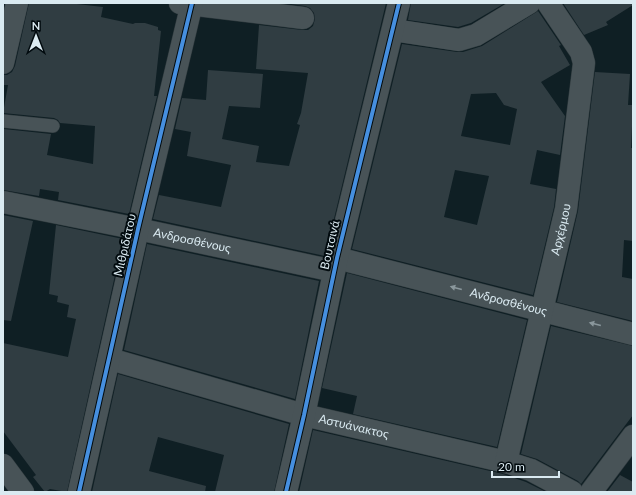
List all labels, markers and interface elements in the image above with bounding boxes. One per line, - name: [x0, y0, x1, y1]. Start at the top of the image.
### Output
- north arrow: [16, 16, 56, 56]
- text: N: [32, 19, 40, 32]
- street label: Αρχέρμου: [547, 203, 574, 257]
- street label: Μιθριδάτου: [110, 212, 139, 278]
- street label: Βουτσινά: [317, 218, 343, 271]
- street label: Ανδροσθένους: [152, 225, 233, 256]
- street label: Ανδροσθένους: [469, 284, 549, 319]
- one-way arrow: [449, 285, 462, 291]
- one-way arrow: [589, 321, 601, 327]
- street label: Αστυάνακτος: [317, 411, 391, 442]
- scale bar: [492, 453, 559, 479]
- text: 20 m: [498, 459, 525, 474]

